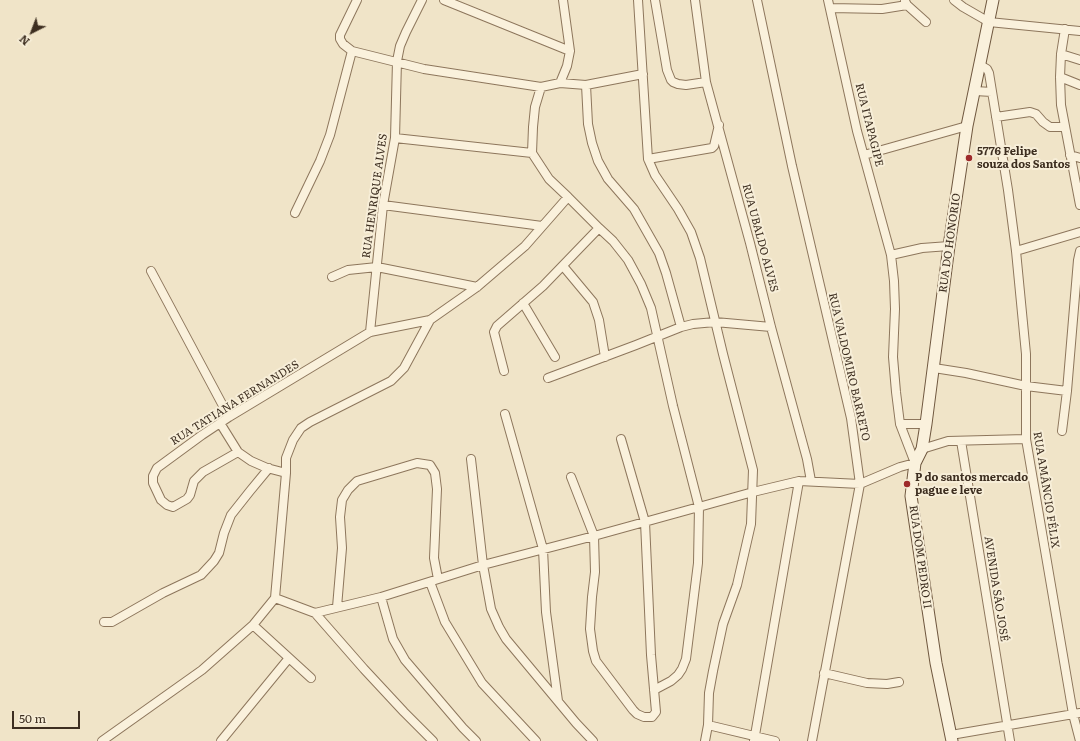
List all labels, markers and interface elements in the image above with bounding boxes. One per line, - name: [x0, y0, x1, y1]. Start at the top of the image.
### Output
- north arrow: [12, 12, 52, 52]
- text: N: [15, 32, 33, 50]
- street label: RUA ITAPAGIPE: [852, 82, 886, 168]
- street label: RUA HENRIQUE ALVES: [360, 133, 390, 259]
- place label: 5776 Felipe souza dos Santos: [977, 145, 1070, 171]
- marker: 5776 Felipe souza dos Santos: [964, 153, 974, 163]
- street label: RUA UBALDO ALVES: [739, 182, 781, 294]
- street label: RUA DO HONORIO: [936, 192, 964, 294]
- street label: RUA VALDOMIRO BARRETO: [825, 291, 873, 443]
- street label: RUA TATIANA FERNANDES: [168, 358, 302, 448]
- street label: RUA AMÂNCIO FÉLIX: [1030, 431, 1062, 549]
- place label: P do santos mercado pague e leve: [915, 471, 1028, 497]
- marker: P do santos mercado pague e leve: [902, 479, 912, 489]
- street label: RUA DOM PEDRO II: [906, 504, 934, 610]
- street label: AVENIDA SÃO JOSÉ: [981, 535, 1011, 643]
- scale bar: [14, 703, 82, 729]
- text: 50 m: [19, 709, 46, 727]

